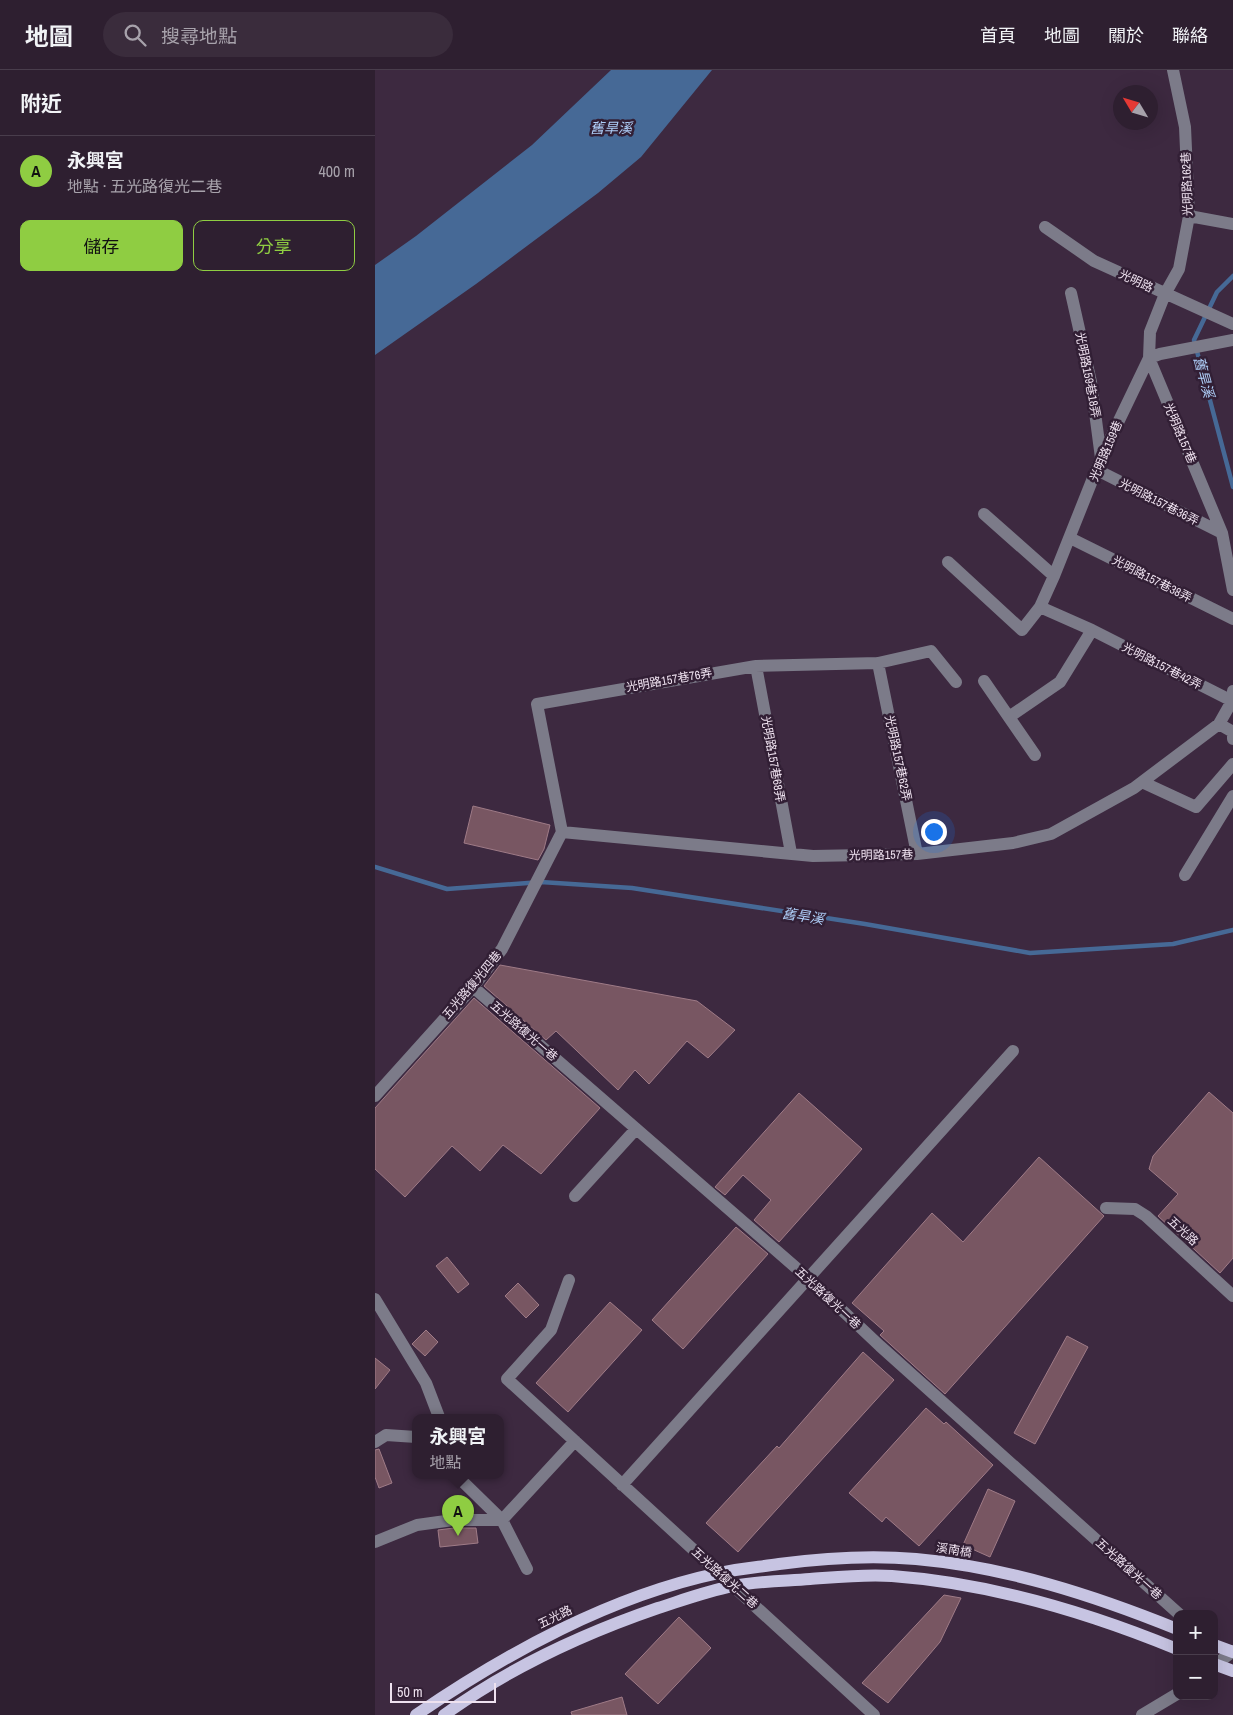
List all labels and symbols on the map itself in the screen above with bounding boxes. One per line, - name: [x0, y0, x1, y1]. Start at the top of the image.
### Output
- north arrow: [1113, 85, 1158, 130]
- water label: 舊旱溪: [590, 119, 634, 137]
- street label: 光明路162巷: [1178, 152, 1196, 216]
- street label: 光明路: [1116, 266, 1156, 296]
- street label: 光明路159巷18弄: [1072, 331, 1104, 419]
- water label: 舊旱溪: [1190, 354, 1219, 402]
- street label: 光明路157巷: [1160, 400, 1200, 466]
- street label: 光明路159巷: [1086, 418, 1126, 484]
- street label: 光明路157巷36弄: [1116, 475, 1202, 529]
- street label: 光明路157巷38弄: [1109, 552, 1195, 606]
- street label: 光明路157巷42弄: [1119, 639, 1205, 693]
- street label: 光明路157巷76弄: [625, 665, 713, 695]
- street label: 光明路157巷62弄: [881, 714, 915, 802]
- street label: 光明路157巷68弄: [758, 715, 788, 803]
- your location: [921, 819, 947, 845]
- street label: 光明路157巷: [849, 846, 913, 864]
- water label: 舊旱溪: [781, 904, 827, 928]
- street label: 五光路復光四巷: [439, 948, 505, 1022]
- street label: 五光路復光一巷: [487, 997, 561, 1065]
- street label: 五光路: [1164, 1213, 1202, 1249]
- street label: 五光路復光一巷: [792, 1263, 864, 1333]
- pin: A: [442, 1495, 474, 1536]
- street label: 五光路復光一巷: [1092, 1535, 1166, 1603]
- street label: 溪南橋: [935, 1539, 973, 1561]
- street label: 五光路復光二巷: [688, 1544, 762, 1612]
- street label: 五光路: [535, 1602, 575, 1632]
- scale bar: [390, 1680, 496, 1703]

